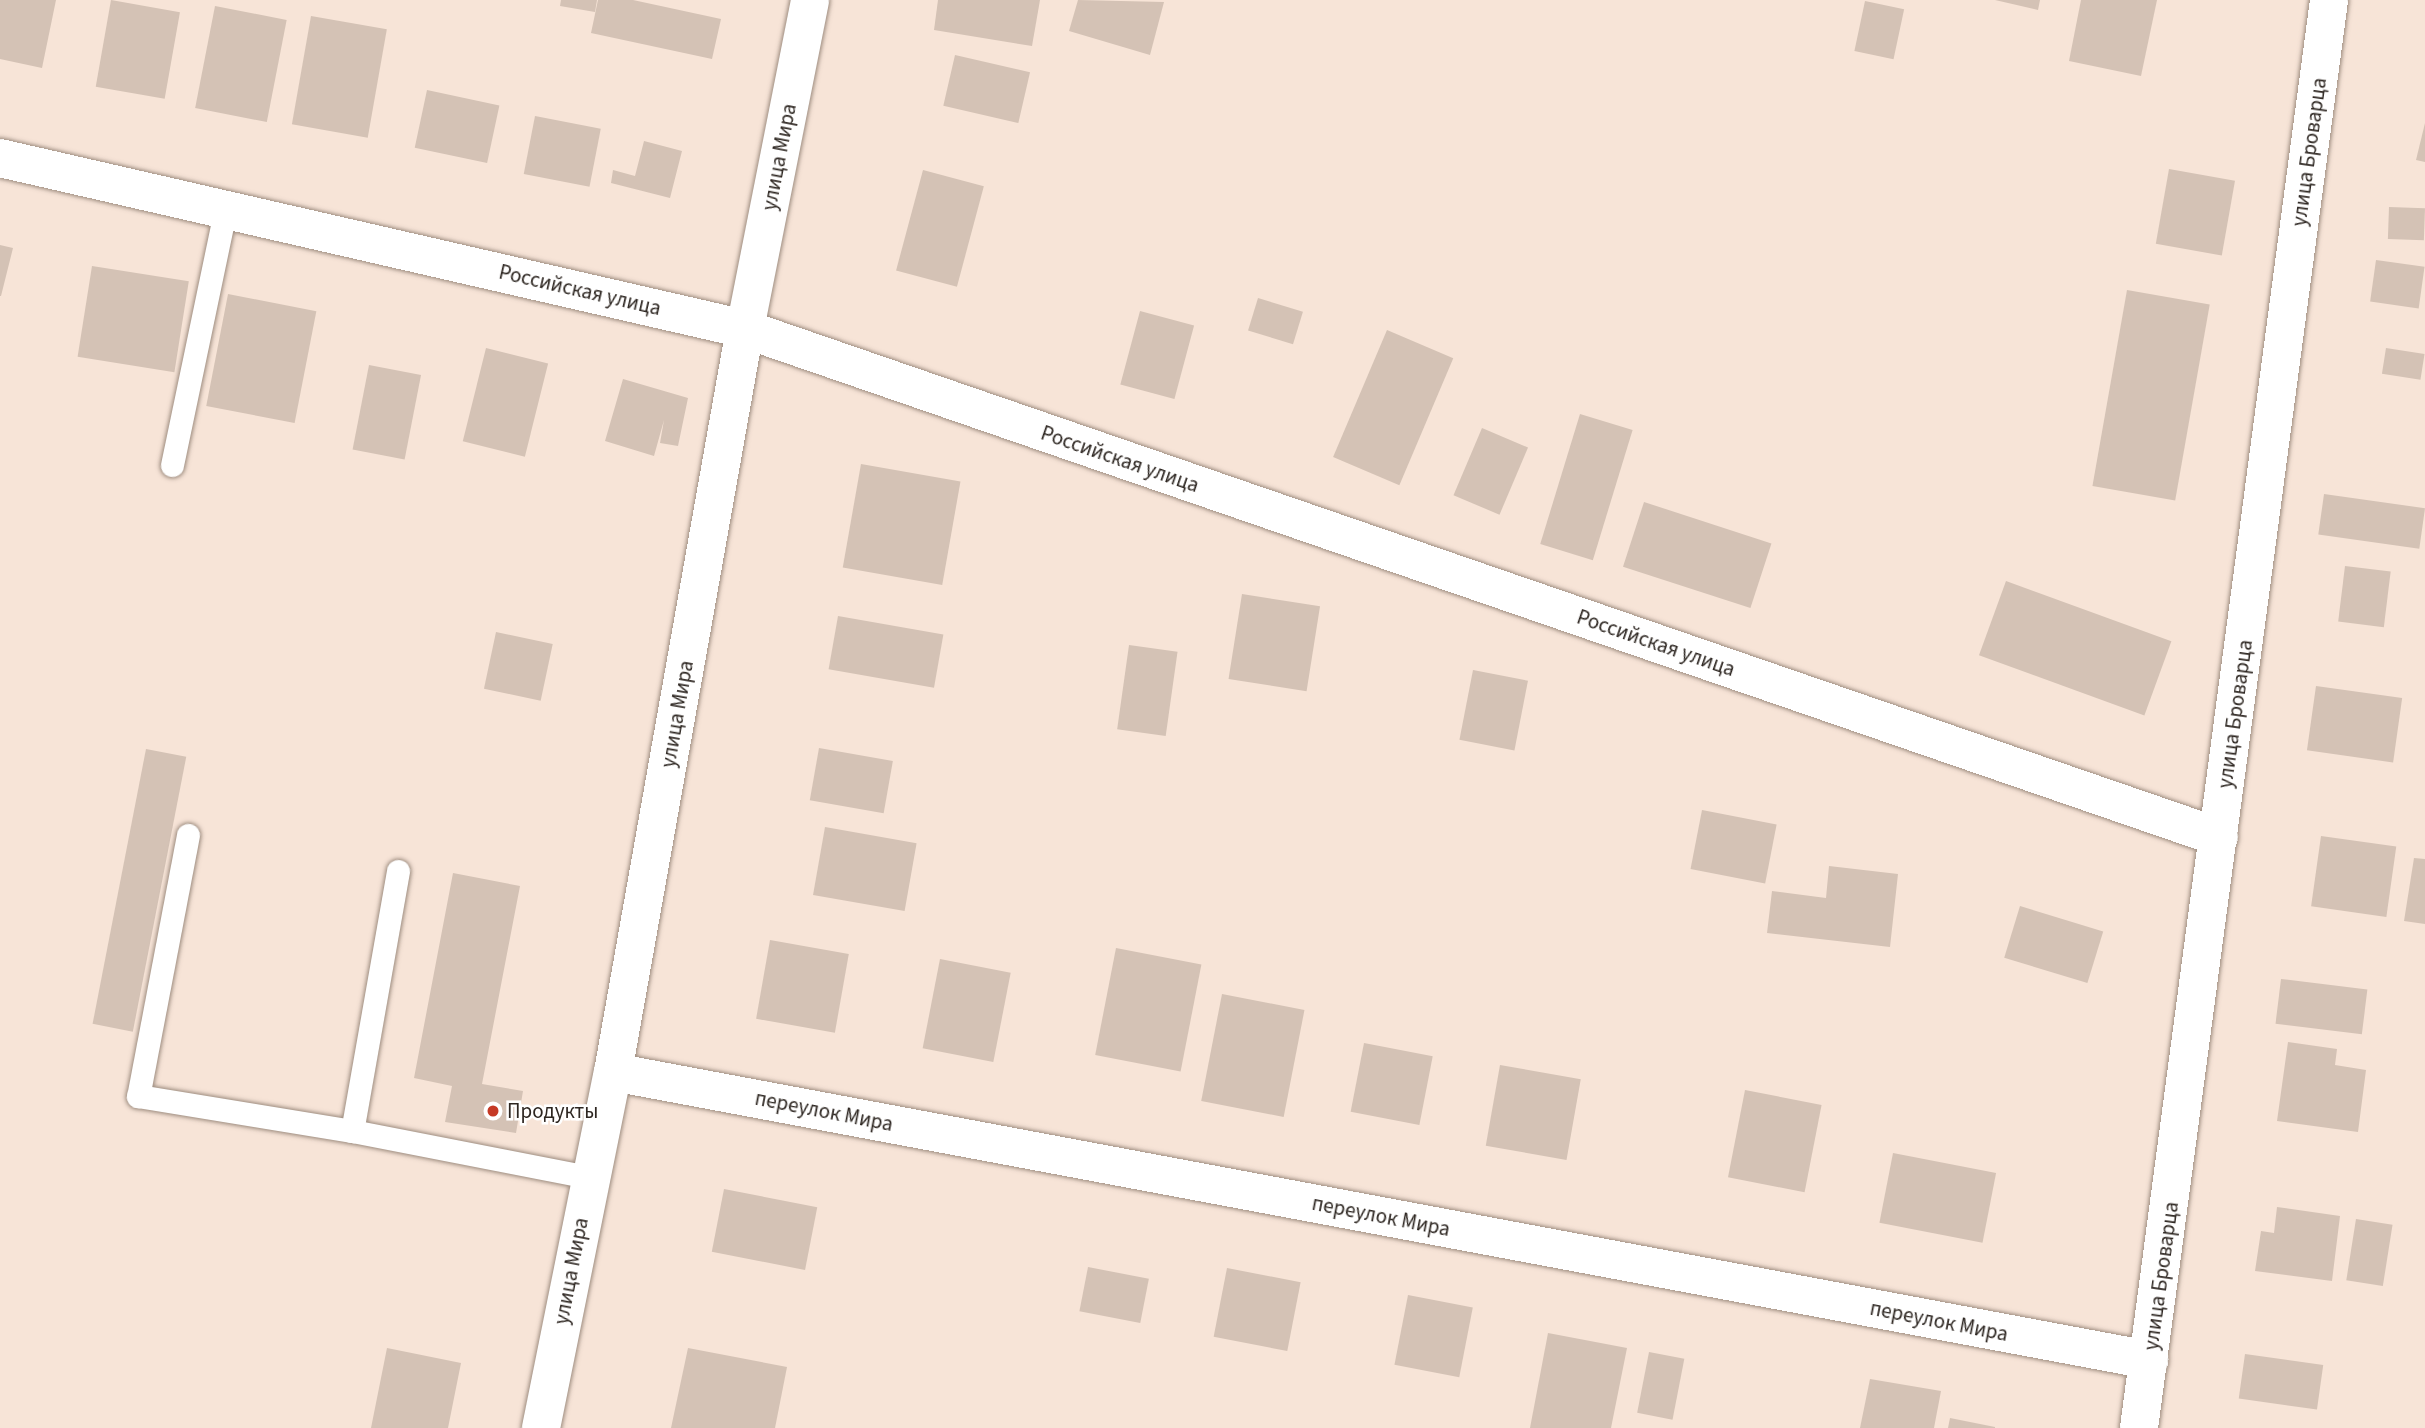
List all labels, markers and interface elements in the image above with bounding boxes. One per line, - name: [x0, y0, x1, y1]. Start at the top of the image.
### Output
- street label: улица Броварца: [2286, 76, 2332, 228]
- street label: улица Мира: [756, 101, 802, 213]
- street label: Российская улица: [496, 259, 664, 321]
- street label: Российская улица: [1038, 420, 1202, 498]
- street label: Российская улица: [1574, 604, 1738, 682]
- street label: улица Броварца: [2212, 638, 2258, 790]
- street label: улица Мира: [655, 658, 699, 770]
- street label: переулок Мира: [753, 1085, 895, 1137]
- place label: Продукты: [507, 1098, 598, 1124]
- marker: Продукты: [485, 1103, 501, 1119]
- street label: переулок Мира: [1310, 1190, 1452, 1242]
- street label: улица Броварца: [2138, 1200, 2184, 1352]
- street label: улица Мира: [548, 1215, 594, 1327]
- street label: переулок Мира: [1868, 1295, 2010, 1347]

